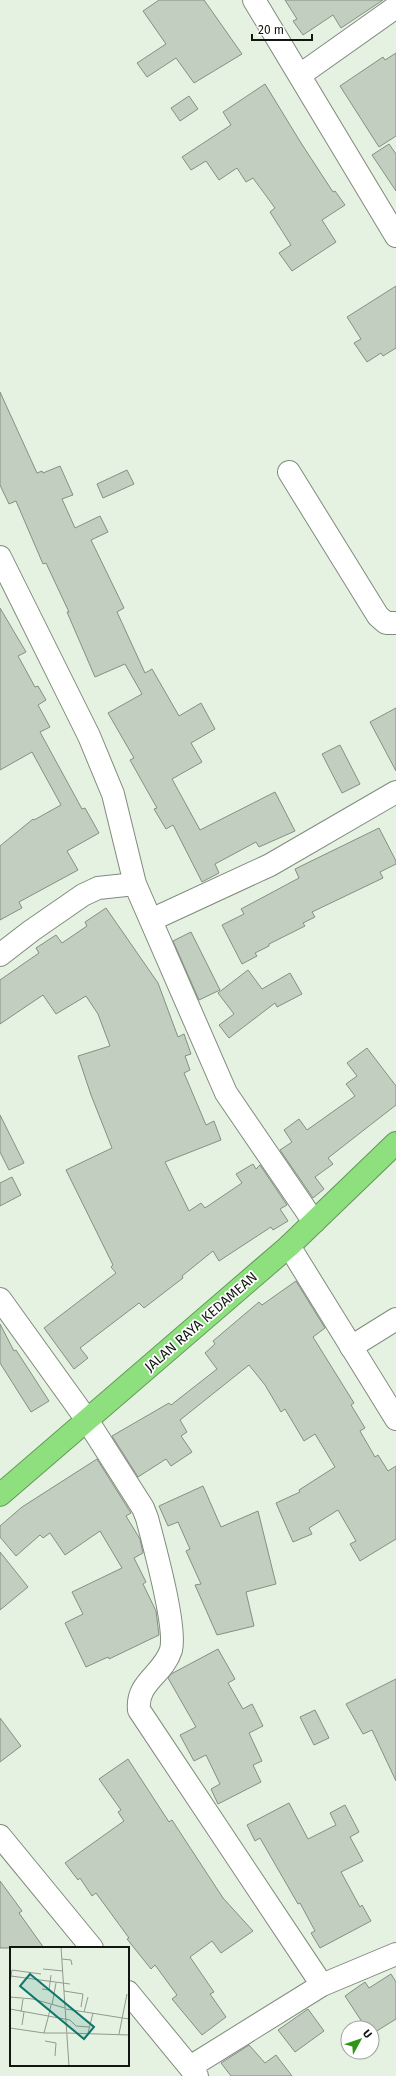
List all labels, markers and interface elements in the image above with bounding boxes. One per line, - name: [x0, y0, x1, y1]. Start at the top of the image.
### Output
- scale bar: [252, 16, 312, 42]
- text: 20 m: [258, 23, 284, 37]
- street label: JALAN RAYA KEDAMEAN: [141, 1268, 261, 1376]
- inset map: [10, 1947, 129, 2066]
- north arrow: [340, 2020, 380, 2060]
- text: U: [360, 2027, 375, 2041]

